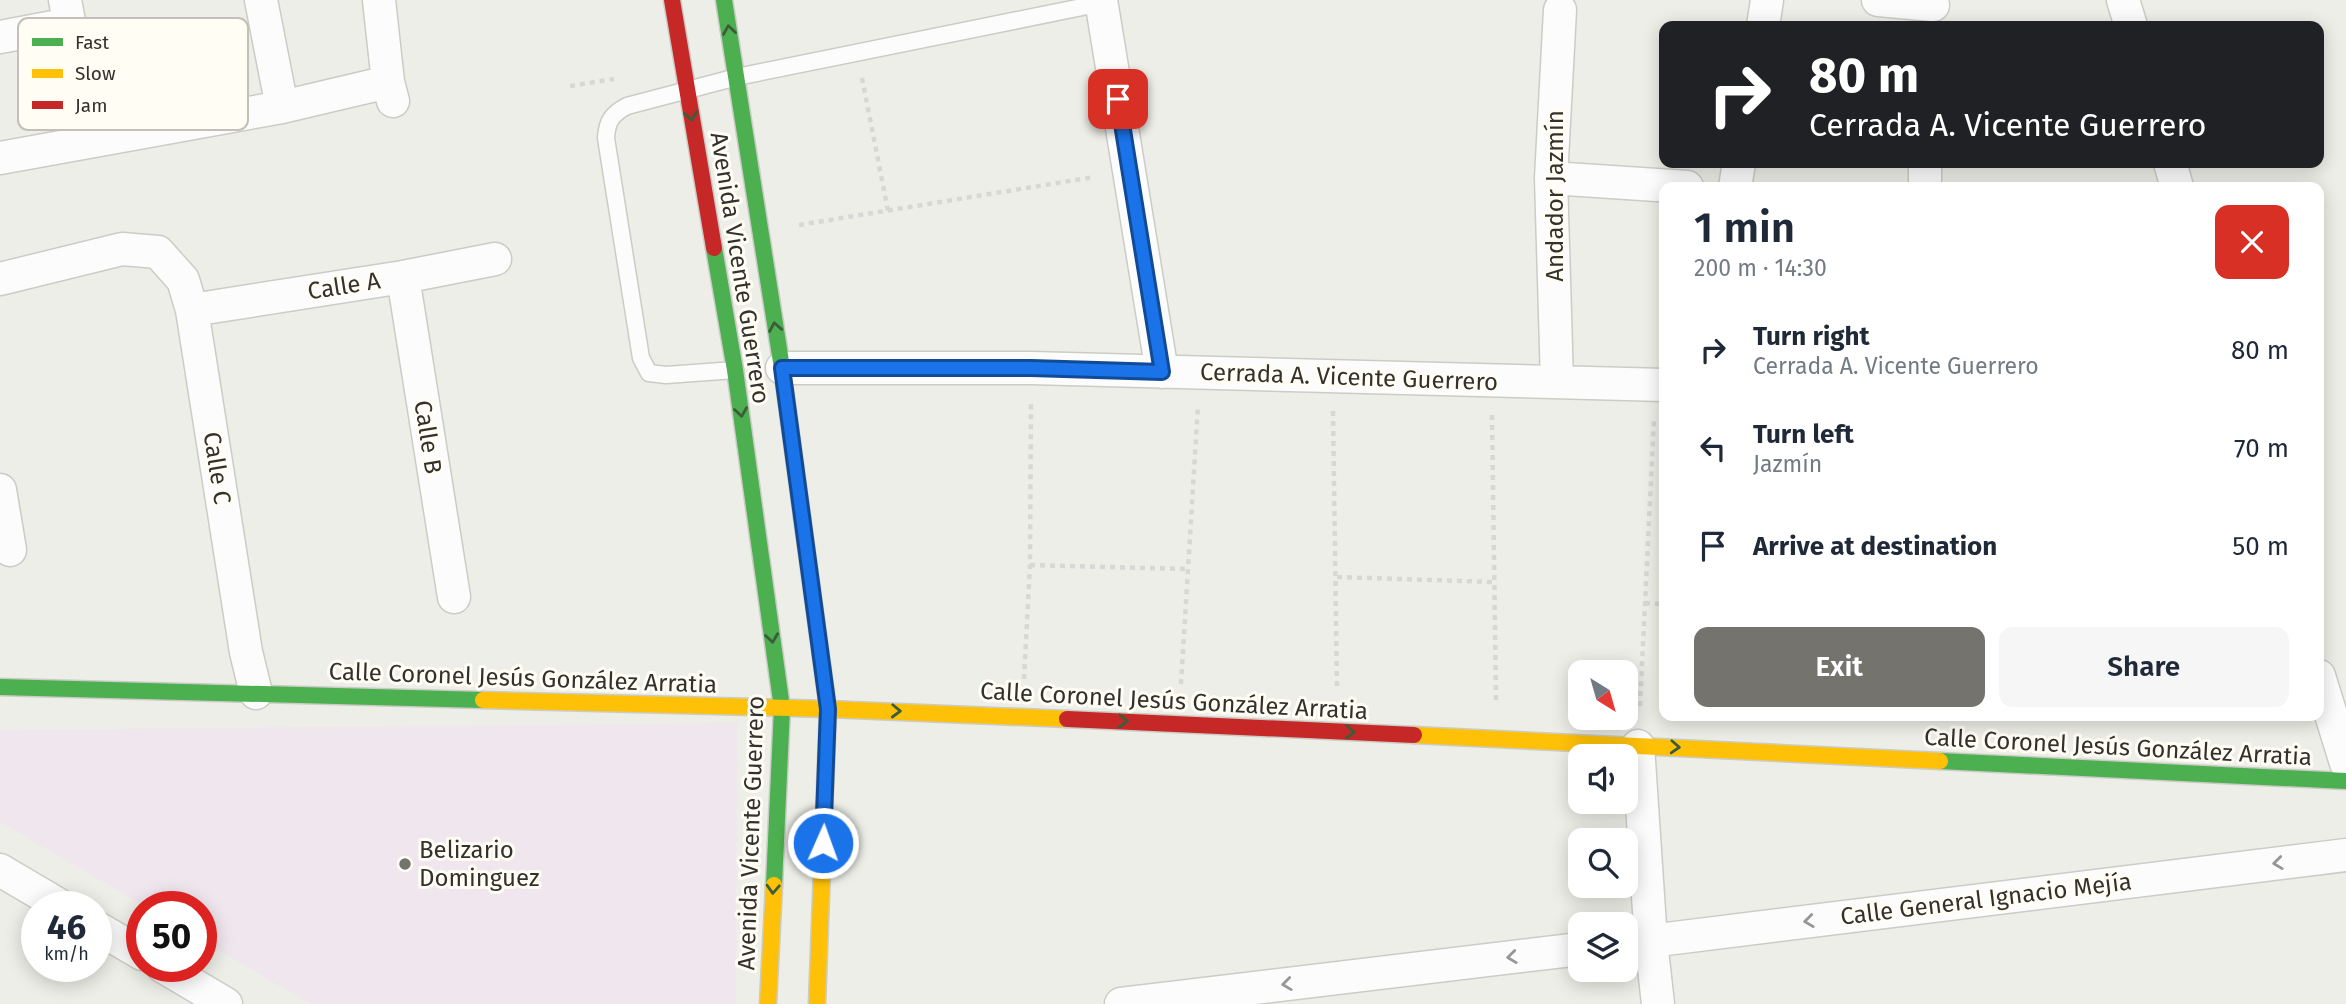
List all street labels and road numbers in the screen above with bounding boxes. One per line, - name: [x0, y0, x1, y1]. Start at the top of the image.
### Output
- street label: Andador Jazmín: [1541, 110, 1569, 282]
- street label: Avenida Vicente Guerrero: [705, 130, 775, 406]
- street label: Calle A: [306, 266, 383, 306]
- street label: Cerrada A. Vicente Guerrero: [1200, 358, 1498, 396]
- street label: Calle B: [408, 398, 448, 476]
- street label: Calle C: [197, 430, 237, 506]
- street label: Calle Coronel Jesús González Arratia: [328, 657, 718, 699]
- street label: Calle Coronel Jesús González Arratia: [979, 677, 1369, 725]
- street label: Avenida Vicente Guerrero: [732, 695, 770, 971]
- street label: Calle Coronel Jesús González Arratia: [1923, 723, 2313, 771]
- street label: Calle General Ignacio Mejía: [1839, 867, 2133, 931]

